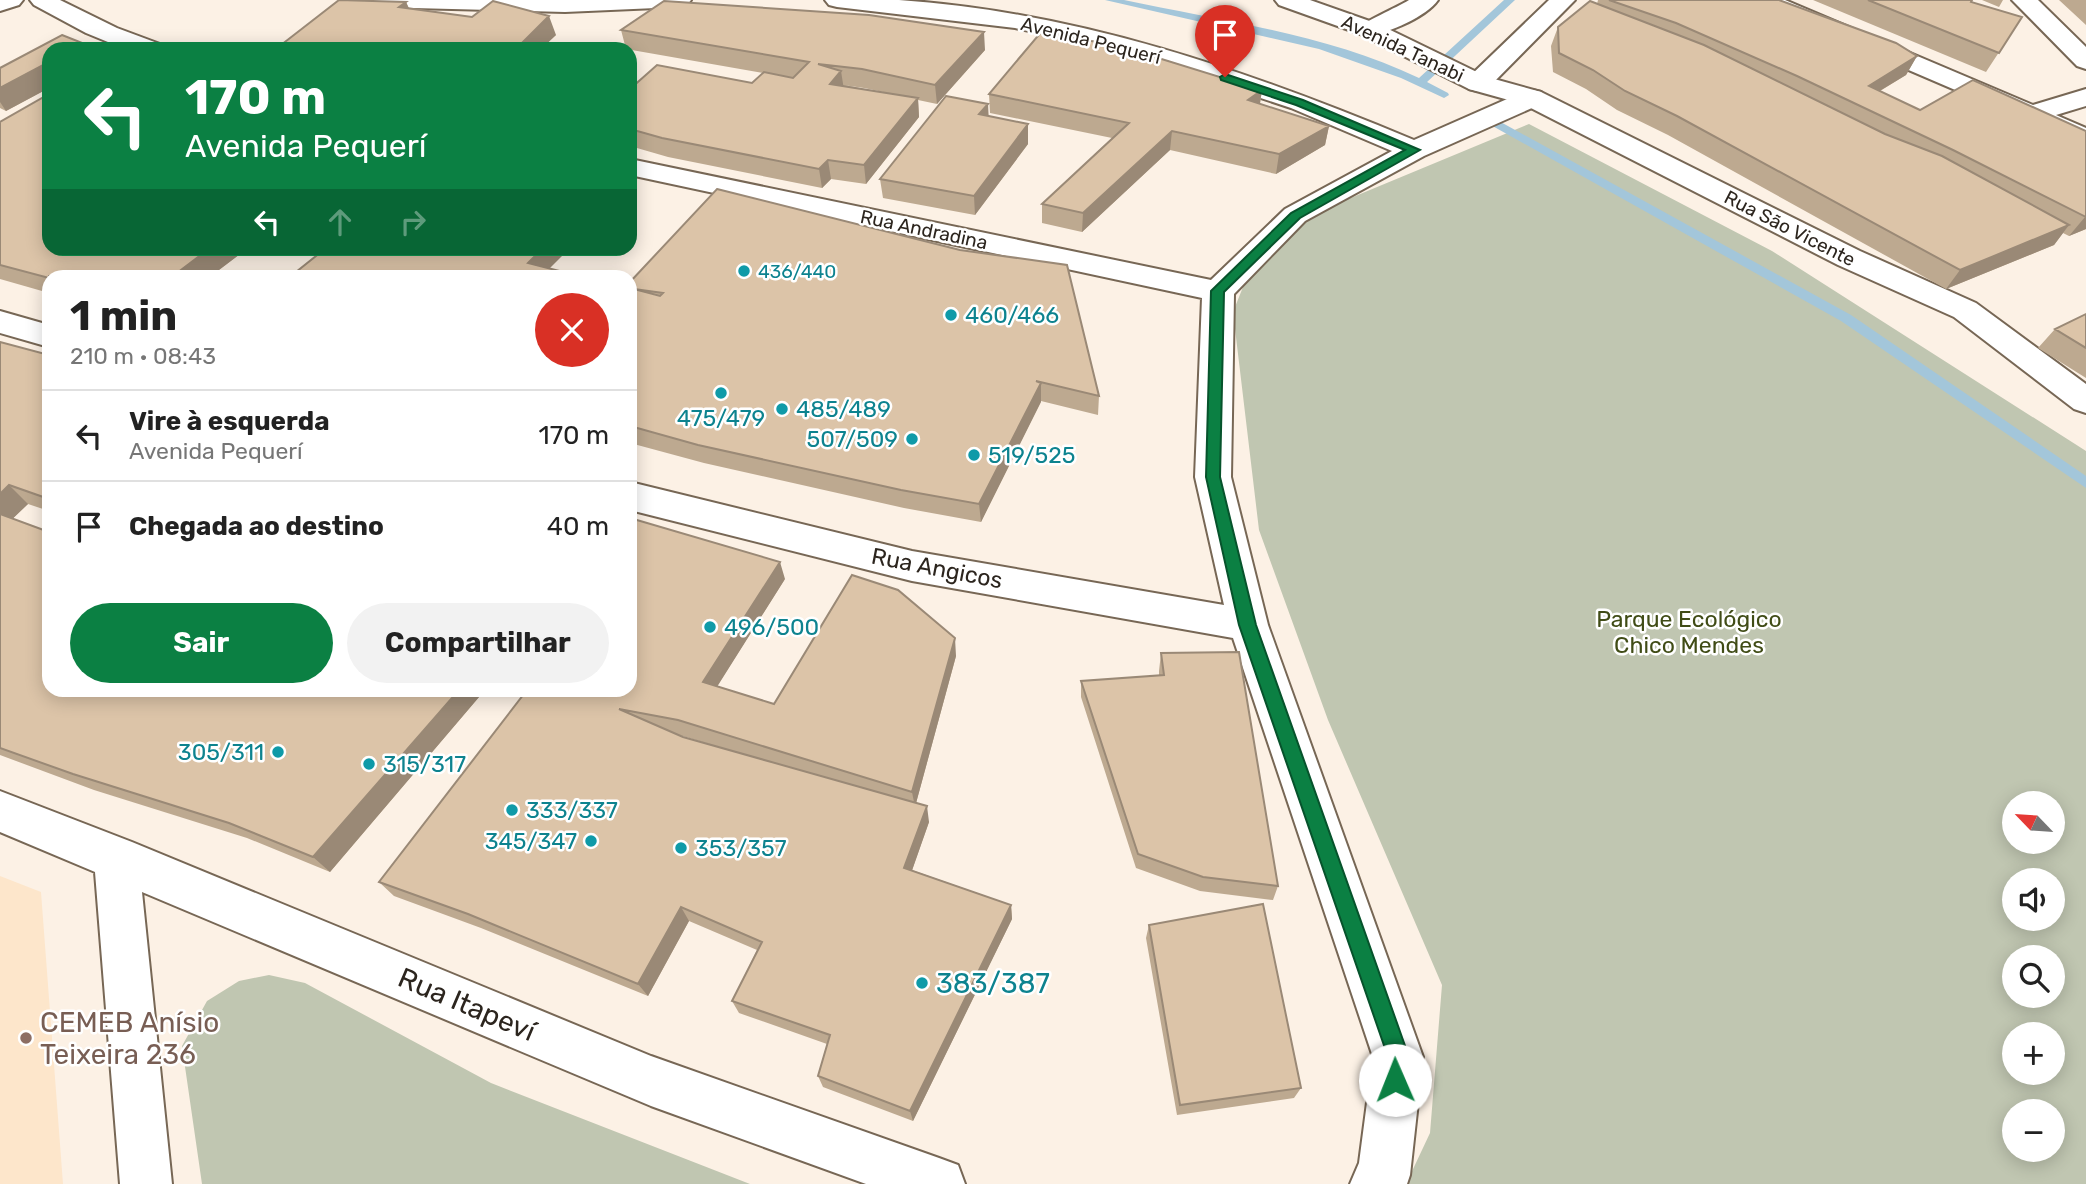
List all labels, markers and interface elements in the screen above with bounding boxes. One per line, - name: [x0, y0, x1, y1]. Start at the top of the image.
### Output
- pin: [1195, 5, 1255, 77]
- street label: Avenida Tanabi: [1338, 10, 1468, 87]
- street label: Avenida Pequerí: [1019, 12, 1165, 69]
- icon: arrive: [1206, 16, 1244, 54]
- text: 170 m: [185, 68, 326, 126]
- icon: left: [70, 70, 161, 161]
- text: Avenida Pequerí: [185, 127, 427, 165]
- street label: Rua São Vicente: [1720, 186, 1859, 271]
- icon: left: [248, 203, 286, 241]
- icon: ahead: [321, 203, 359, 241]
- icon: right: [394, 203, 432, 241]
- street label: Rua Andradina: [858, 205, 990, 254]
- place label: 436/440: [758, 260, 836, 283]
- marker: 436/440: [736, 263, 752, 279]
- text: 1 min: [70, 291, 177, 341]
- button: close: [535, 293, 609, 367]
- place label: 460/466: [965, 301, 1059, 329]
- marker: 460/466: [943, 307, 959, 323]
- text: 210 m · 08:43: [70, 342, 216, 370]
- marker: 475/479: [713, 385, 729, 401]
- place label: 485/489: [796, 395, 891, 423]
- marker: 485/489: [774, 401, 790, 417]
- place label: 475/479: [677, 404, 765, 432]
- text: Vire à esquerda: [129, 406, 330, 437]
- icon: left: [70, 417, 108, 455]
- text: 170 m: [539, 420, 609, 451]
- place label: 507/509: [807, 425, 898, 453]
- marker: 507/509: [904, 431, 920, 447]
- text: Avenida Pequerí: [129, 437, 303, 465]
- place label: 519/525: [988, 441, 1075, 469]
- marker: 519/525: [966, 447, 982, 463]
- icon: arrive: [70, 508, 108, 546]
- text: Chegada ao destino: [129, 511, 384, 542]
- text: 40 m: [547, 511, 609, 542]
- street label: Rua Angicos: [869, 542, 1005, 594]
- button: Sair: [70, 603, 333, 683]
- button: Compartilhar: [347, 603, 609, 683]
- park label: Parque Ecológico Chico Mendes: [1596, 605, 1782, 659]
- place label: 496/500: [724, 613, 819, 641]
- marker: 496/500: [702, 619, 718, 635]
- place label: 305/311: [178, 738, 264, 766]
- marker: 305/311: [270, 744, 286, 760]
- place label: 315/317: [383, 750, 466, 778]
- marker: 315/317: [361, 756, 377, 772]
- north arrow: [2002, 791, 2065, 854]
- map controls: [2002, 791, 2065, 1162]
- place label: 333/337: [526, 796, 618, 824]
- marker: 333/337: [504, 802, 520, 818]
- place label: 345/347: [485, 827, 577, 855]
- marker: 345/347: [583, 833, 599, 849]
- place label: 353/357: [695, 834, 787, 862]
- marker: 353/357: [673, 840, 689, 856]
- button: sound: [2002, 868, 2065, 931]
- button: search: [2002, 945, 2065, 1008]
- street label: Rua Itapeví: [393, 961, 541, 1049]
- place label: 383/387: [936, 967, 1050, 1000]
- marker: 383/387: [914, 975, 930, 991]
- place label: CEMEB Anísio Teixeira 236: [40, 1006, 219, 1071]
- button: +: [2002, 1022, 2065, 1085]
- marker: CEMEB Anísio Teixeira 236: [18, 1030, 34, 1046]
- position arrow: [1358, 1043, 1432, 1117]
- button: −: [2002, 1099, 2065, 1162]

